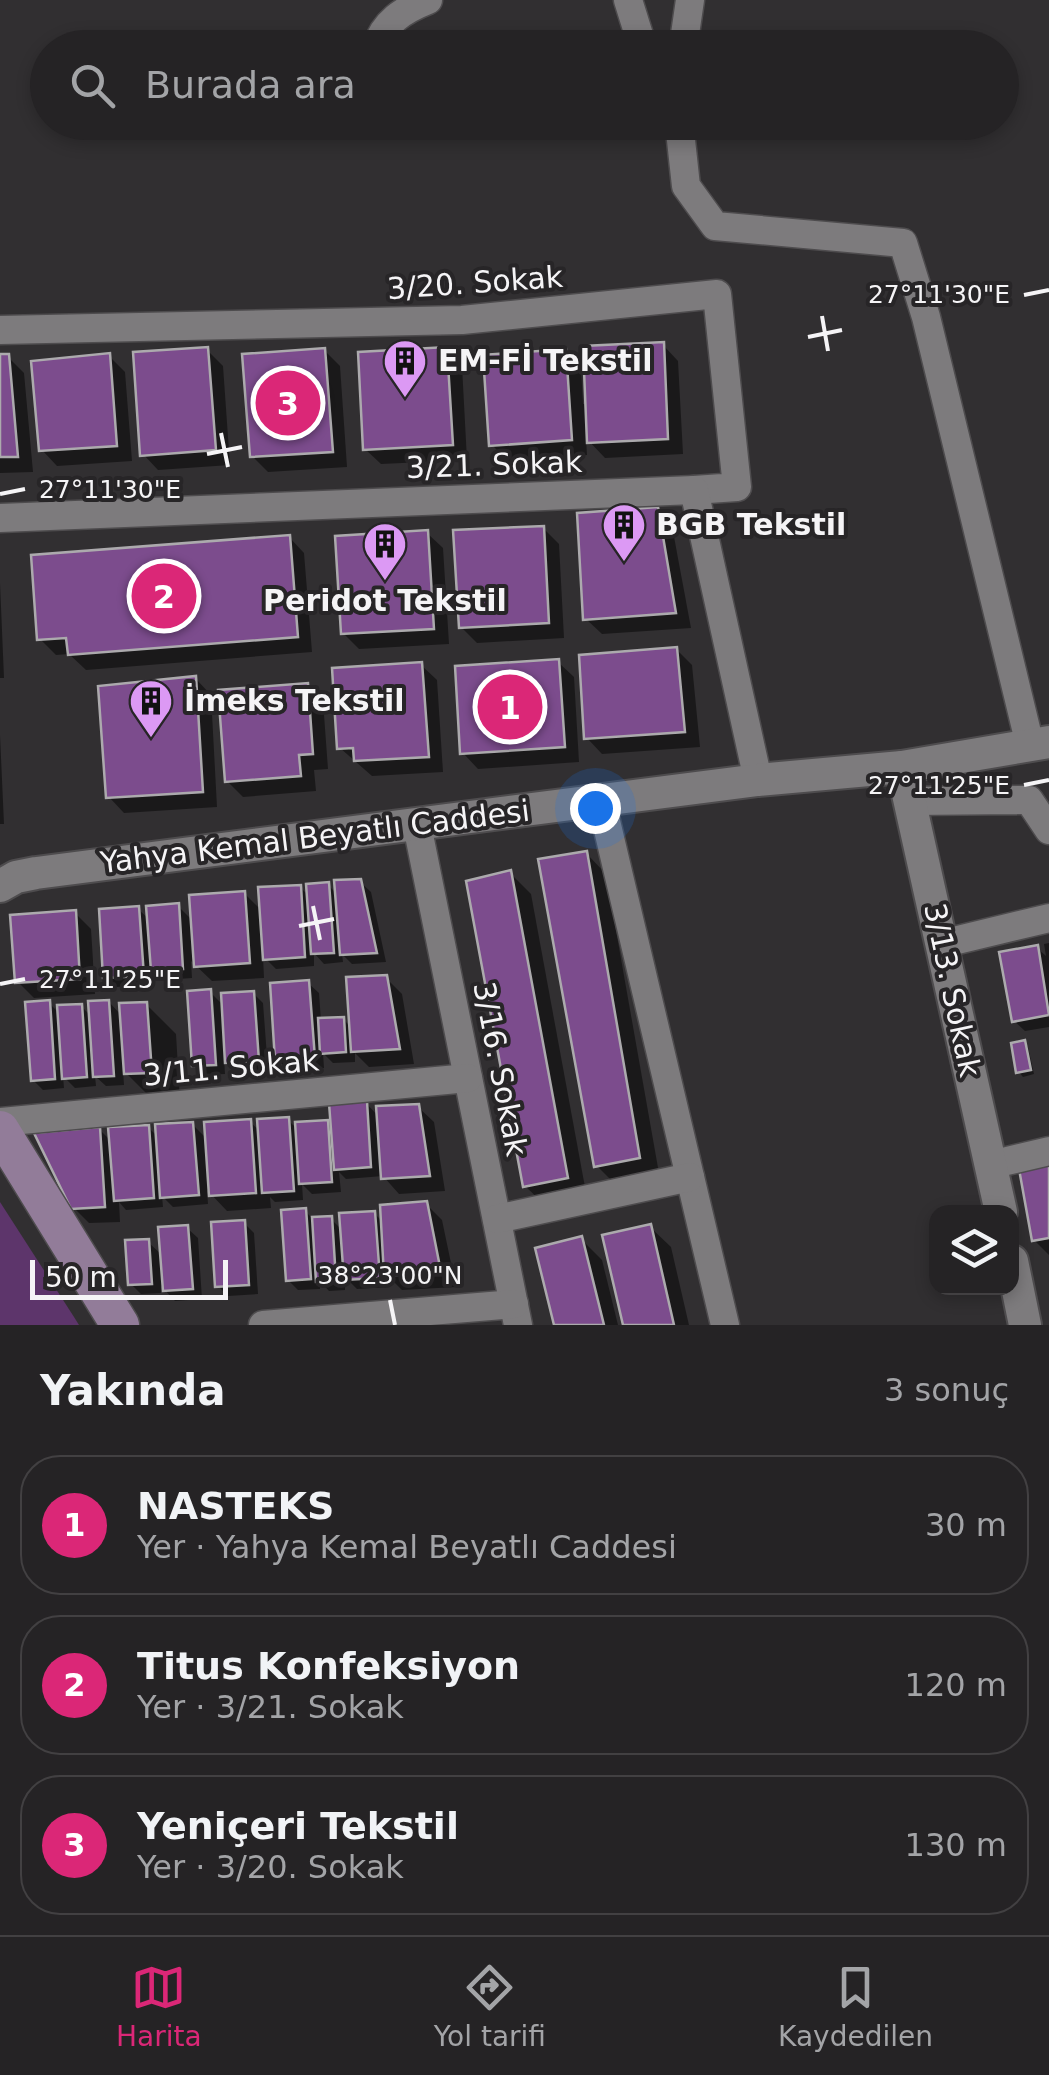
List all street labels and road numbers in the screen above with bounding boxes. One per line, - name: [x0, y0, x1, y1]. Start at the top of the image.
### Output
- street label: 3/20. Sokak: [386, 259, 565, 306]
- street label: 3/21. Sokak: [405, 444, 583, 485]
- street label: Yahya Kemal Beyatlı Caddesi: [97, 793, 532, 880]
- street label: 3/13. Sokak: [917, 900, 988, 1080]
- street label: 3/16. Sokak: [466, 979, 535, 1159]
- street label: 3/11. Sokak: [142, 1042, 321, 1093]

